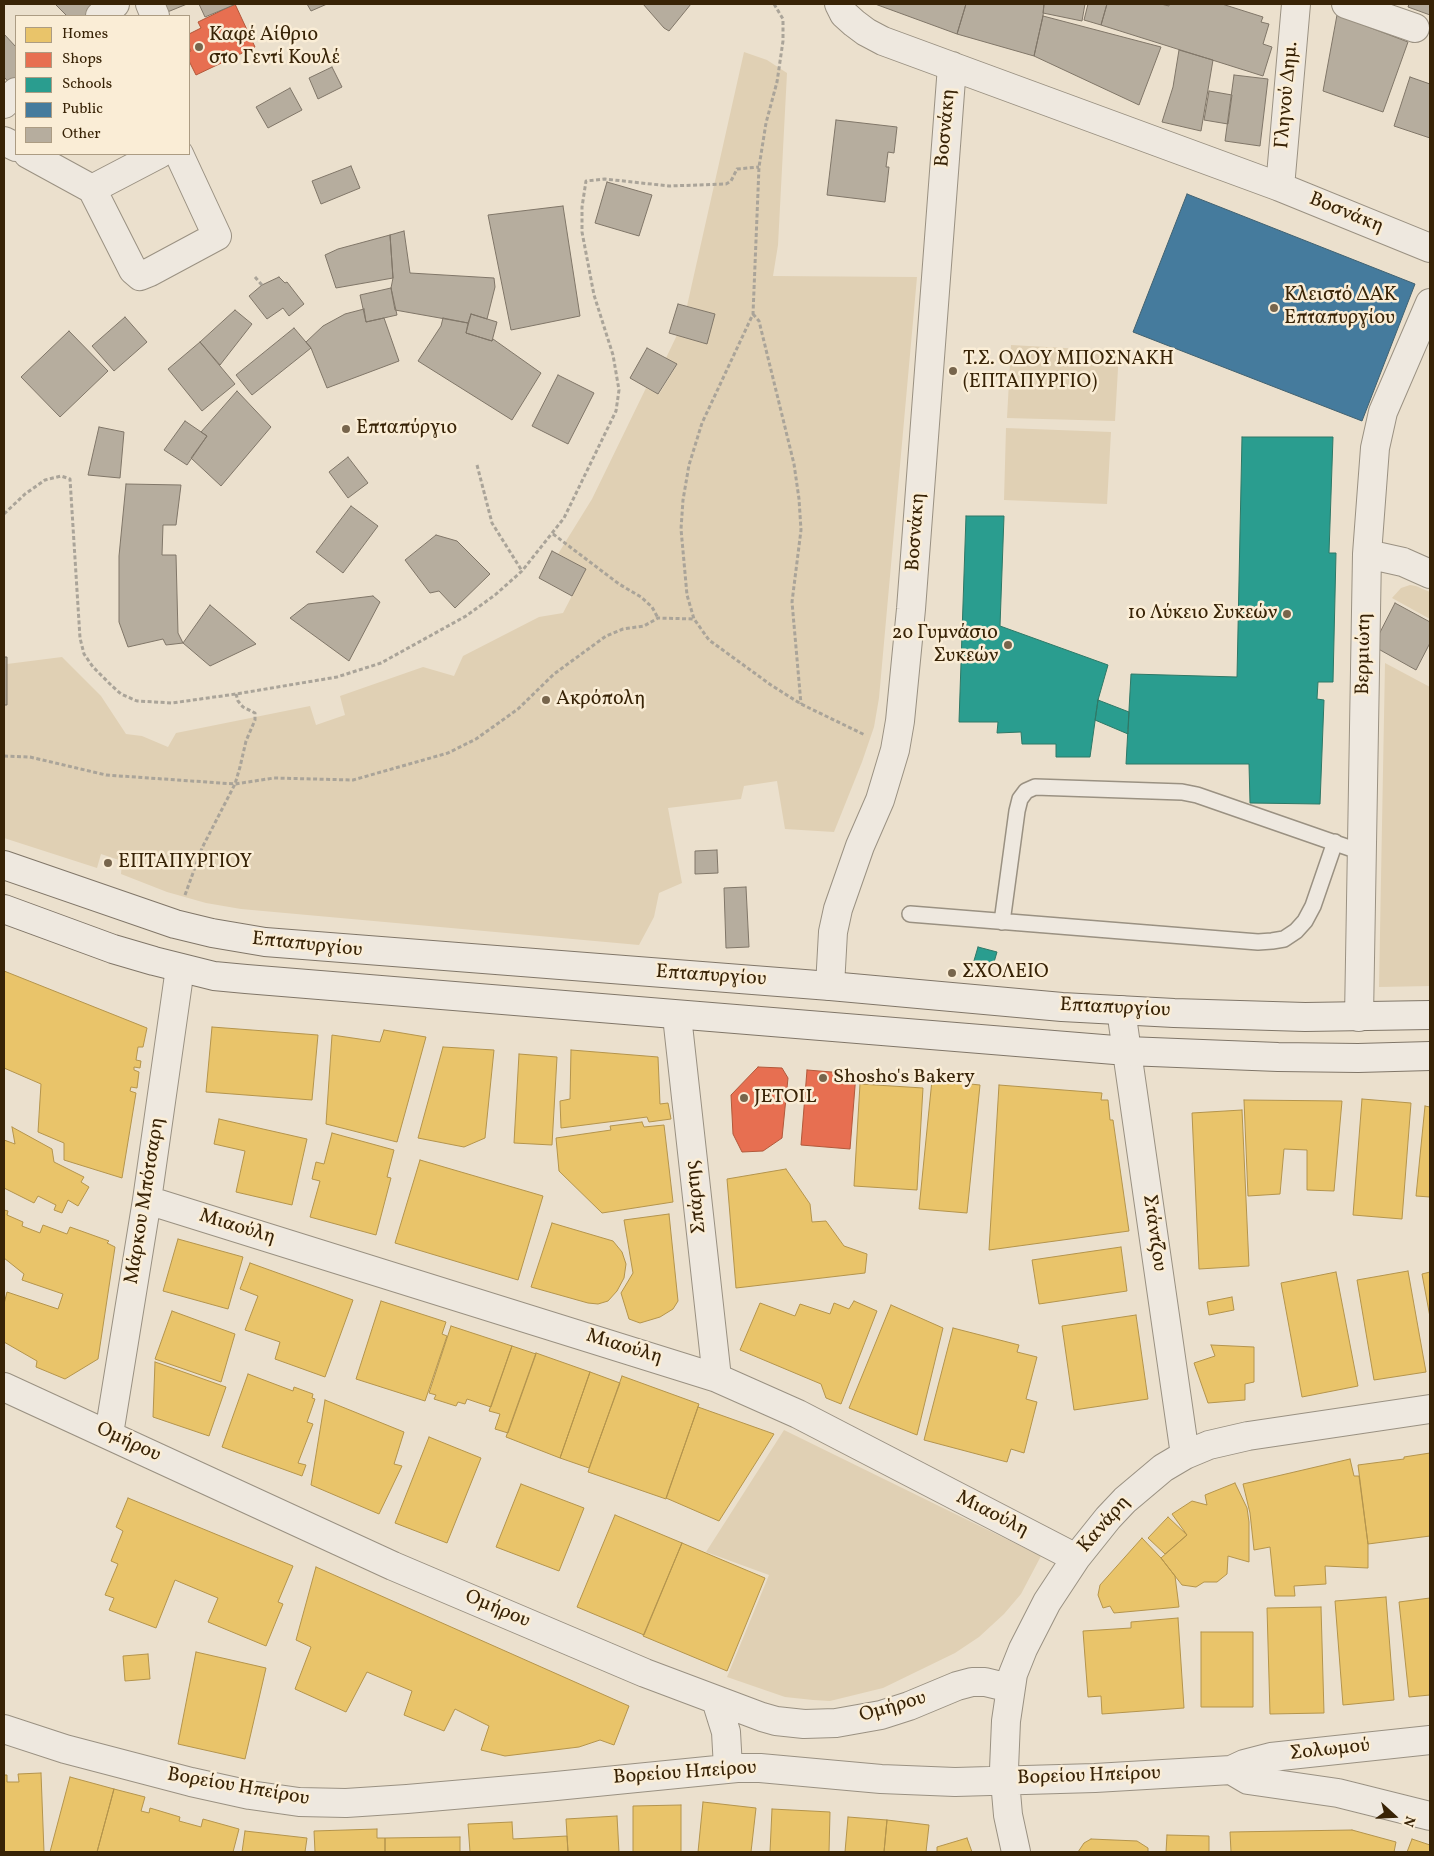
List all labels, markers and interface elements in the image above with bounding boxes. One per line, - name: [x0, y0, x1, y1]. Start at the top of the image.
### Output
- legend: [15, 15, 190, 155]
- text: Homes: [62, 24, 108, 45]
- place label: Καφέ Αίθριο στο Γεντί Κουλέ: [209, 24, 340, 71]
- street label: Γληνού Δημ.: [1271, 40, 1305, 150]
- marker: Καφέ Αίθριο στο Γεντί Κουλέ: [193, 41, 205, 53]
- text: Shops: [62, 49, 102, 70]
- text: Schools: [62, 74, 112, 95]
- street label: Βοσνάκη: [932, 88, 962, 168]
- text: Public: [62, 99, 103, 120]
- text: Other: [62, 124, 101, 145]
- street label: Βοσνάκη: [1305, 188, 1387, 240]
- place label: Κλειστό ΔΑΚ Επταπυργίου: [1284, 284, 1397, 331]
- marker: Κλειστό ΔΑΚ Επταπυργίου: [1268, 302, 1280, 314]
- place label: Τ.Σ. ΟΔΟΥ ΜΠΟΣΝΑΚΗ (ΕΠΤΑΠΥΡΓΙΟ): [963, 348, 1174, 395]
- marker: Τ.Σ. ΟΔΟΥ ΜΠΟΣΝΑΚΗ (ΕΠΤΑΠΥΡΓΙΟ): [947, 365, 959, 377]
- place label: Επταπύργιο: [356, 417, 457, 441]
- marker: Επταπύργιο: [340, 423, 352, 435]
- street label: Βοσνάκη: [902, 492, 932, 572]
- place label: 1ο Λύκειο Συκεών: [1127, 602, 1277, 626]
- marker: 1ο Λύκειο Συκεών: [1281, 608, 1293, 620]
- street label: Βερμιώτη: [1352, 613, 1378, 695]
- place label: 2ο Γυμνάσιο Συκεών: [892, 622, 998, 669]
- marker: 2ο Γυμνάσιο Συκεών: [1002, 639, 1014, 651]
- place label: Ακρόπολη: [556, 688, 646, 712]
- marker: Ακρόπολη: [540, 694, 552, 706]
- place label: ΕΠΤΑΠΥΡΓΙΟΥ: [118, 851, 252, 875]
- marker: ΕΠΤΑΠΥΡΓΙΟΥ: [102, 857, 114, 869]
- street label: Επταπυργίου: [251, 928, 363, 964]
- street label: Επταπυργίου: [655, 961, 767, 993]
- place label: ΣΧΟΛΕΙΟ: [962, 961, 1049, 985]
- marker: ΣΧΟΛΕΙΟ: [946, 967, 958, 979]
- street label: Επταπυργίου: [1059, 994, 1171, 1024]
- place label: Shosho's Bakery: [833, 1066, 975, 1090]
- marker: Shosho's Bakery: [817, 1072, 829, 1084]
- place label: JETOIL: [754, 1086, 817, 1110]
- marker: JETOIL: [738, 1092, 750, 1104]
- street label: Μάρκου Μπότσαρη: [121, 1116, 171, 1286]
- street label: Σπάρτης: [681, 1159, 713, 1235]
- street label: Στάντζου: [1136, 1193, 1170, 1273]
- street label: Μιαούλη: [196, 1205, 278, 1251]
- street label: Μιαούλη: [583, 1325, 665, 1371]
- street label: Ομήρου: [92, 1418, 164, 1468]
- street label: Μιαούλη: [952, 1486, 1032, 1544]
- street label: Κανάρη: [1074, 1491, 1136, 1559]
- street label: Ομήρου: [461, 1586, 533, 1634]
- street label: Ομήρου: [857, 1687, 929, 1729]
- street label: Σολωμού: [1289, 1735, 1371, 1767]
- street label: Βορείου Ηπείρου: [612, 1757, 758, 1791]
- street label: Βορείου Ηπείρου: [1017, 1762, 1161, 1792]
- street label: Βορείου Ηπείρου: [165, 1764, 311, 1812]
- north arrow: [1369, 1791, 1419, 1841]
- text: N: [1398, 1813, 1419, 1829]

